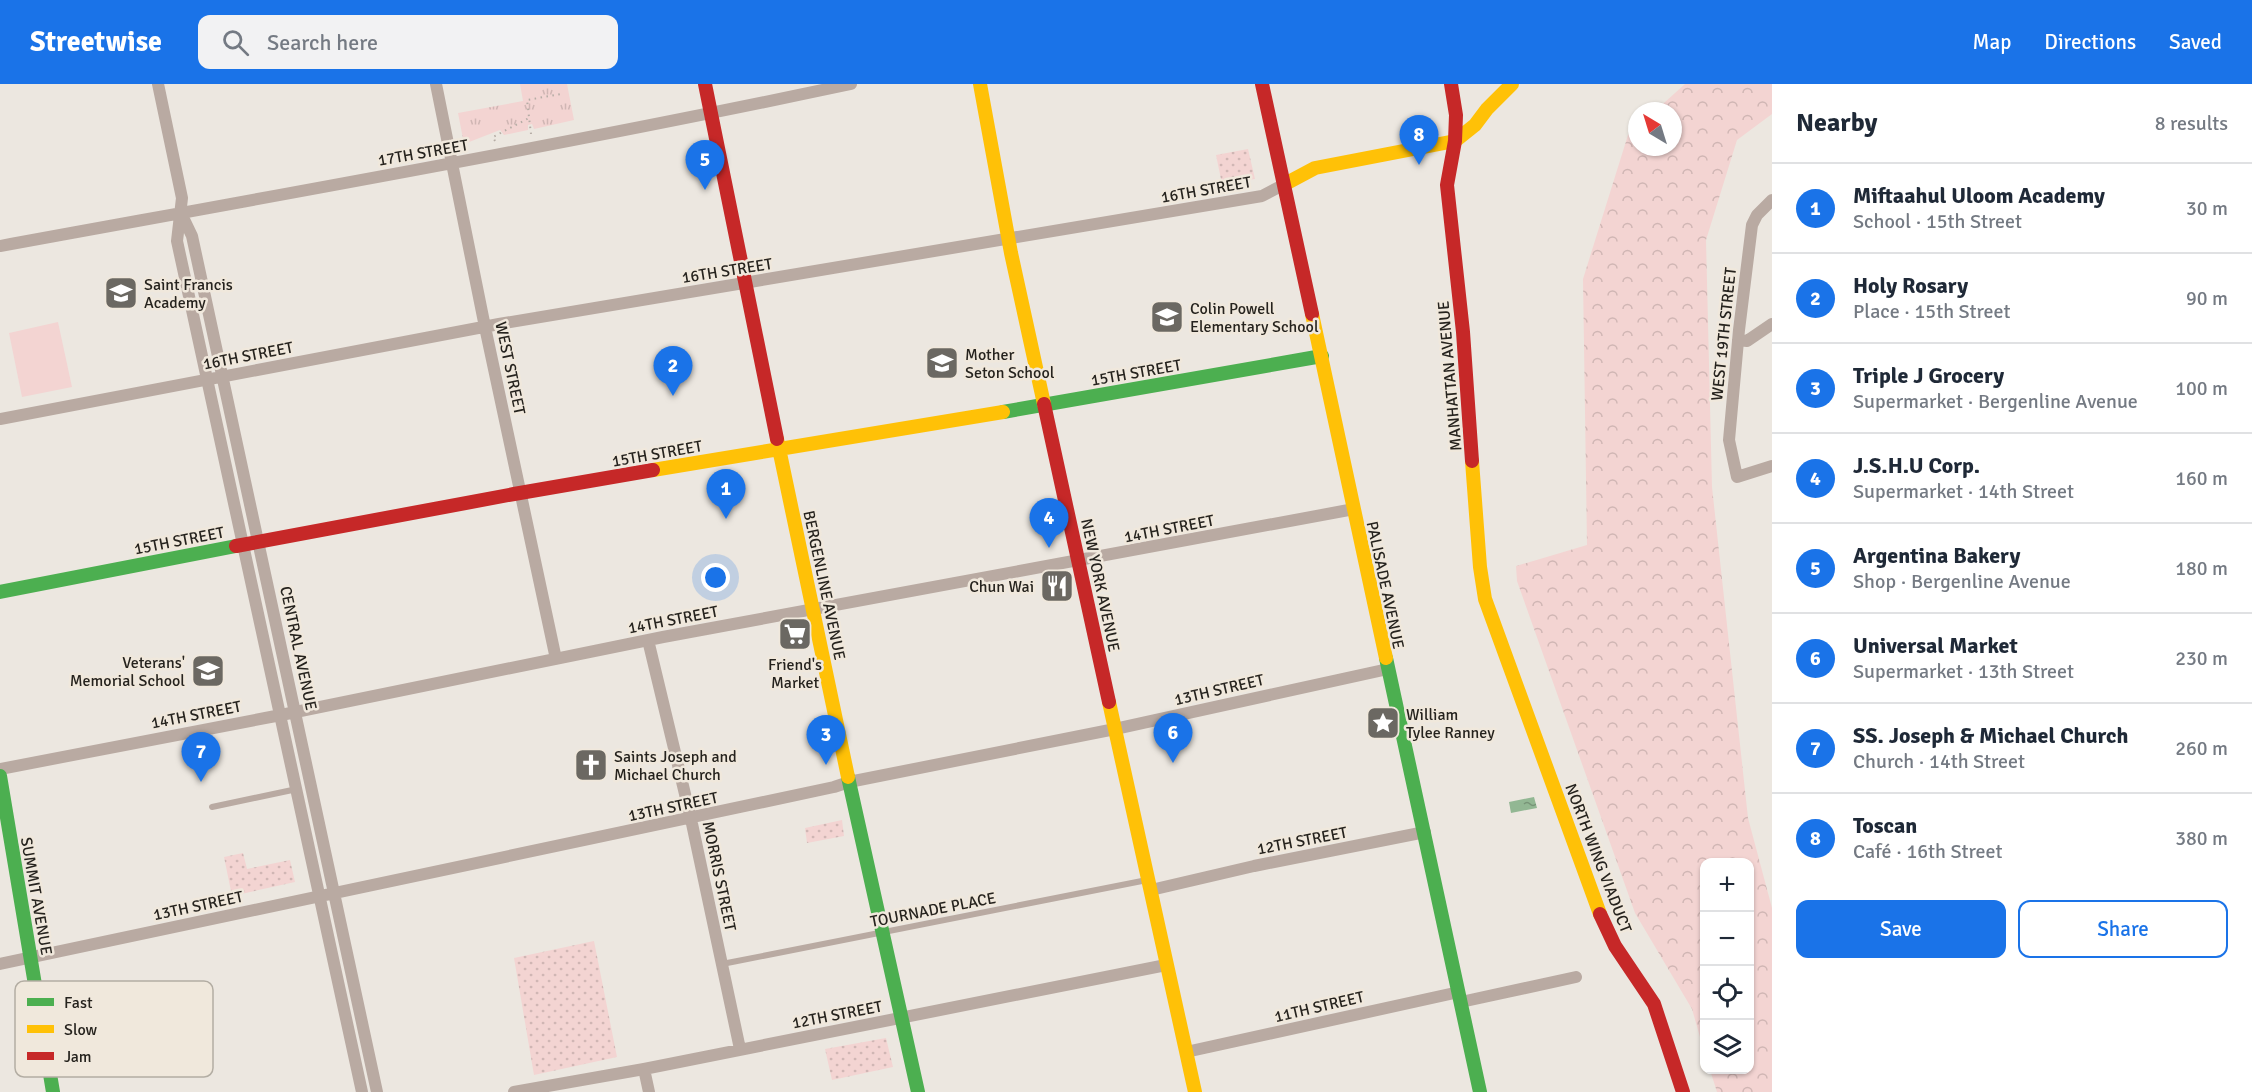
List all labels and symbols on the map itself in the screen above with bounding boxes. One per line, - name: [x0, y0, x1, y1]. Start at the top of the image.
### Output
- north arrow: [1628, 102, 1682, 156]
- pin: 8: [1400, 116, 1438, 165]
- street label: 17TH STREET: [376, 135, 470, 171]
- pin: 5: [686, 141, 724, 190]
- street label: 16TH STREET: [1159, 172, 1253, 208]
- street label: 16TH STREET: [680, 254, 774, 288]
- street label: WEST 19TH STREET: [1707, 266, 1741, 402]
- school or university icon: Saint Francis Academy: [103, 275, 139, 311]
- place label: Saint Francis Academy: [144, 275, 233, 313]
- school or university icon: Colin Powell Elementary School: [1149, 299, 1185, 335]
- place label: Colin Powell Elementary School: [1190, 299, 1319, 337]
- street label: MANHATTAN AVENUE: [1433, 300, 1467, 452]
- street label: WEST STREET: [490, 320, 530, 417]
- street label: 16TH STREET: [201, 337, 295, 375]
- school or university icon: Mother Seton School: [924, 345, 960, 381]
- place label: Mother Seton School: [965, 345, 1055, 383]
- pin: 2: [654, 346, 692, 396]
- street label: 15TH STREET: [1089, 355, 1183, 391]
- street label: 15TH STREET: [610, 436, 704, 472]
- pin: 1: [706, 470, 746, 519]
- pin: 4: [1030, 498, 1068, 548]
- street label: BERGENLINE AVENUE: [798, 509, 850, 662]
- street label: 14TH STREET: [1122, 510, 1216, 548]
- street label: NEW YORK AVENUE: [1076, 517, 1124, 654]
- street label: PALISADE AVENUE: [1362, 519, 1408, 651]
- street label: 15TH STREET: [132, 522, 226, 560]
- your location: [701, 563, 730, 592]
- restaurant icon: Chun Wai: [1039, 568, 1075, 604]
- place label: Chun Wai: [969, 577, 1034, 597]
- street label: CENTRAL AVENUE: [275, 584, 321, 712]
- street label: 14TH STREET: [626, 601, 720, 639]
- supermarket icon: Friend's Market: [777, 616, 813, 652]
- place label: Veterans' Memorial School: [70, 653, 185, 691]
- school or university icon: Veterans' Memorial School: [190, 653, 226, 689]
- place label: Friend's Market: [768, 655, 822, 693]
- street label: 13TH STREET: [1172, 670, 1266, 710]
- street label: 14TH STREET: [149, 696, 243, 734]
- place icon: William Tylee Ranney: [1365, 705, 1401, 741]
- place label: William Tylee Ranney: [1406, 705, 1495, 743]
- pin: 6: [1154, 714, 1192, 763]
- pin: 3: [806, 716, 846, 765]
- pin: 7: [182, 732, 220, 782]
- church icon: Saints Joseph and Michael Church: [573, 747, 609, 783]
- place label: Saints Joseph and Michael Church: [614, 747, 737, 785]
- street label: NORTH WING VIADUCT: [1560, 781, 1636, 936]
- street label: 13TH STREET: [626, 788, 720, 826]
- street label: MORRIS STREET: [698, 819, 740, 933]
- street label: 12TH STREET: [1255, 822, 1349, 860]
- street label: SUMMIT AVENUE: [16, 836, 56, 957]
- street label: 13TH STREET: [151, 887, 245, 925]
- street label: TOURNADE PLACE: [869, 888, 998, 932]
- legend: [15, 981, 213, 1077]
- street label: 11TH STREET: [1272, 987, 1366, 1027]
- text: Fast: [64, 993, 93, 1013]
- street label: 12TH STREET: [790, 996, 884, 1034]
- text: Slow: [64, 1020, 98, 1040]
- text: Jam: [64, 1047, 92, 1067]

